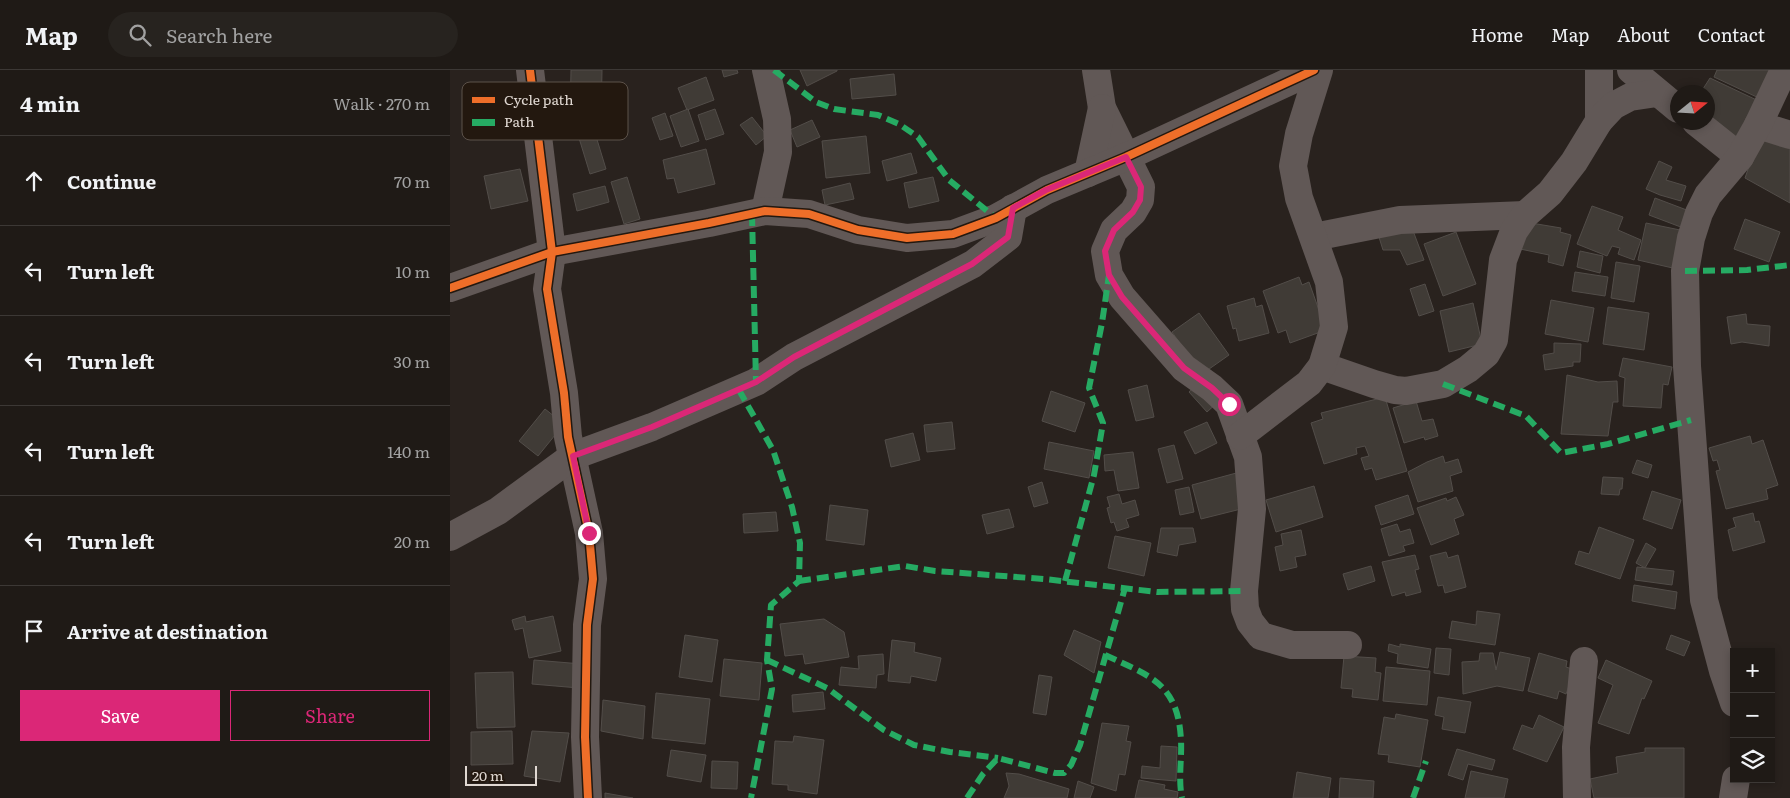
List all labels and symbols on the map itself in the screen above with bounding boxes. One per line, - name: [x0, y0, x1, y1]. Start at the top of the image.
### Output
- legend: [462, 82, 628, 140]
- north arrow: [1670, 85, 1715, 130]
- text: Cycle path: [504, 89, 573, 109]
- text: Path: [504, 111, 534, 131]
- route start: [1218, 393, 1241, 416]
- route end: [578, 522, 601, 545]
- scale bar: [465, 763, 538, 786]

